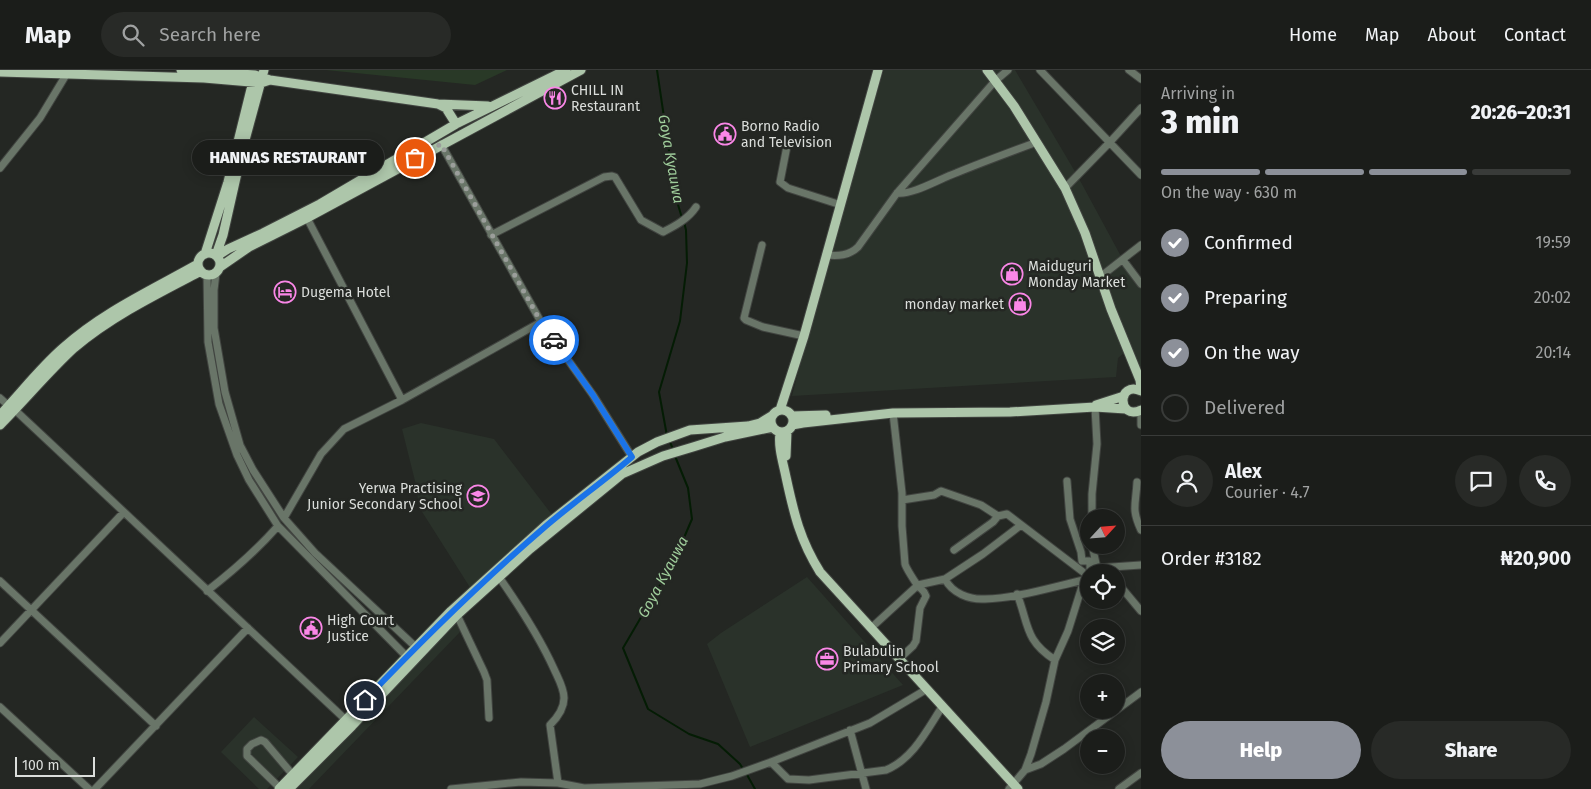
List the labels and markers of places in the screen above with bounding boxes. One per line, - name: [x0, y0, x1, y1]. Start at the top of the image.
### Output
- place label: CHILL IN Restaurant: [571, 82, 641, 115]
- restaurant icon: CHILL IN Restaurant: [543, 86, 567, 110]
- place label: Borno Radio and Television: [741, 118, 832, 151]
- public building icon: Borno Radio and Television: [713, 122, 737, 146]
- pin: [394, 137, 436, 179]
- callout: HANNAS RESTAURANT: [192, 140, 385, 176]
- place label: Maiduguri Monday Market: [1028, 258, 1126, 291]
- shop icon: Maiduguri Monday Market: [1000, 262, 1024, 286]
- hotel icon: Dugema Hotel: [273, 280, 297, 304]
- place label: Dugema Hotel: [301, 284, 390, 301]
- shop icon: monday market: [1008, 292, 1032, 316]
- place label: monday market: [905, 296, 1005, 313]
- place label: Yerwa Practising Junior Secondary School: [307, 480, 463, 513]
- school or university icon: Yerwa Practising Junior Secondary School: [466, 484, 490, 508]
- place label: High Court Justice: [327, 612, 395, 645]
- public building icon: High Court Justice: [299, 616, 323, 640]
- place label: Bulabulin Primary School: [843, 643, 939, 676]
- office icon: Bulabulin Primary School: [815, 647, 839, 671]
- pin: [344, 679, 386, 721]

